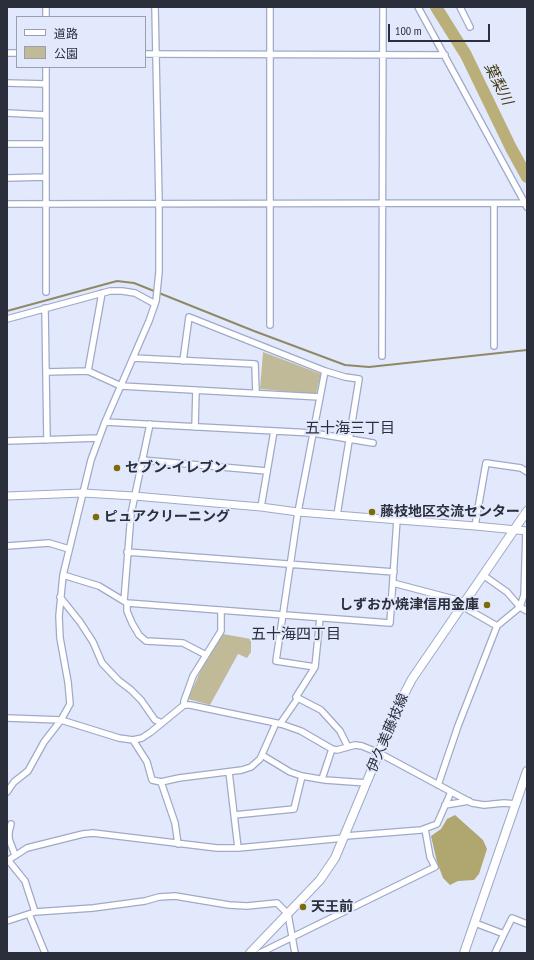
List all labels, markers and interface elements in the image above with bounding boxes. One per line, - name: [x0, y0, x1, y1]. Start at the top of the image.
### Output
- legend: [16, 16, 146, 68]
- scale bar: [390, 16, 492, 42]
- text: 100 m: [395, 23, 422, 38]
- text: 道路: [54, 26, 78, 41]
- text: 公園: [54, 46, 78, 61]
- water label: 葉梨川: [480, 60, 516, 108]
- district label: 五十海三丁目: [305, 420, 395, 438]
- place label: セブン-イレブン: [125, 460, 227, 476]
- marker: セブン-イレブン: [112, 463, 122, 473]
- place label: 藤枝地区交流センター: [380, 504, 520, 520]
- marker: 藤枝地区交流センター: [367, 507, 377, 517]
- place label: ピュアクリーニング: [104, 509, 230, 525]
- marker: ピュアクリーニング: [91, 512, 101, 522]
- place label: しずおか焼津信用金庫: [339, 597, 479, 613]
- marker: しずおか焼津信用金庫: [482, 600, 492, 610]
- district label: 五十海四丁目: [251, 626, 341, 644]
- street label: 伊久美藤枝線: [364, 691, 412, 775]
- place label: 天王前: [311, 899, 353, 915]
- marker: 天王前: [298, 902, 308, 912]

